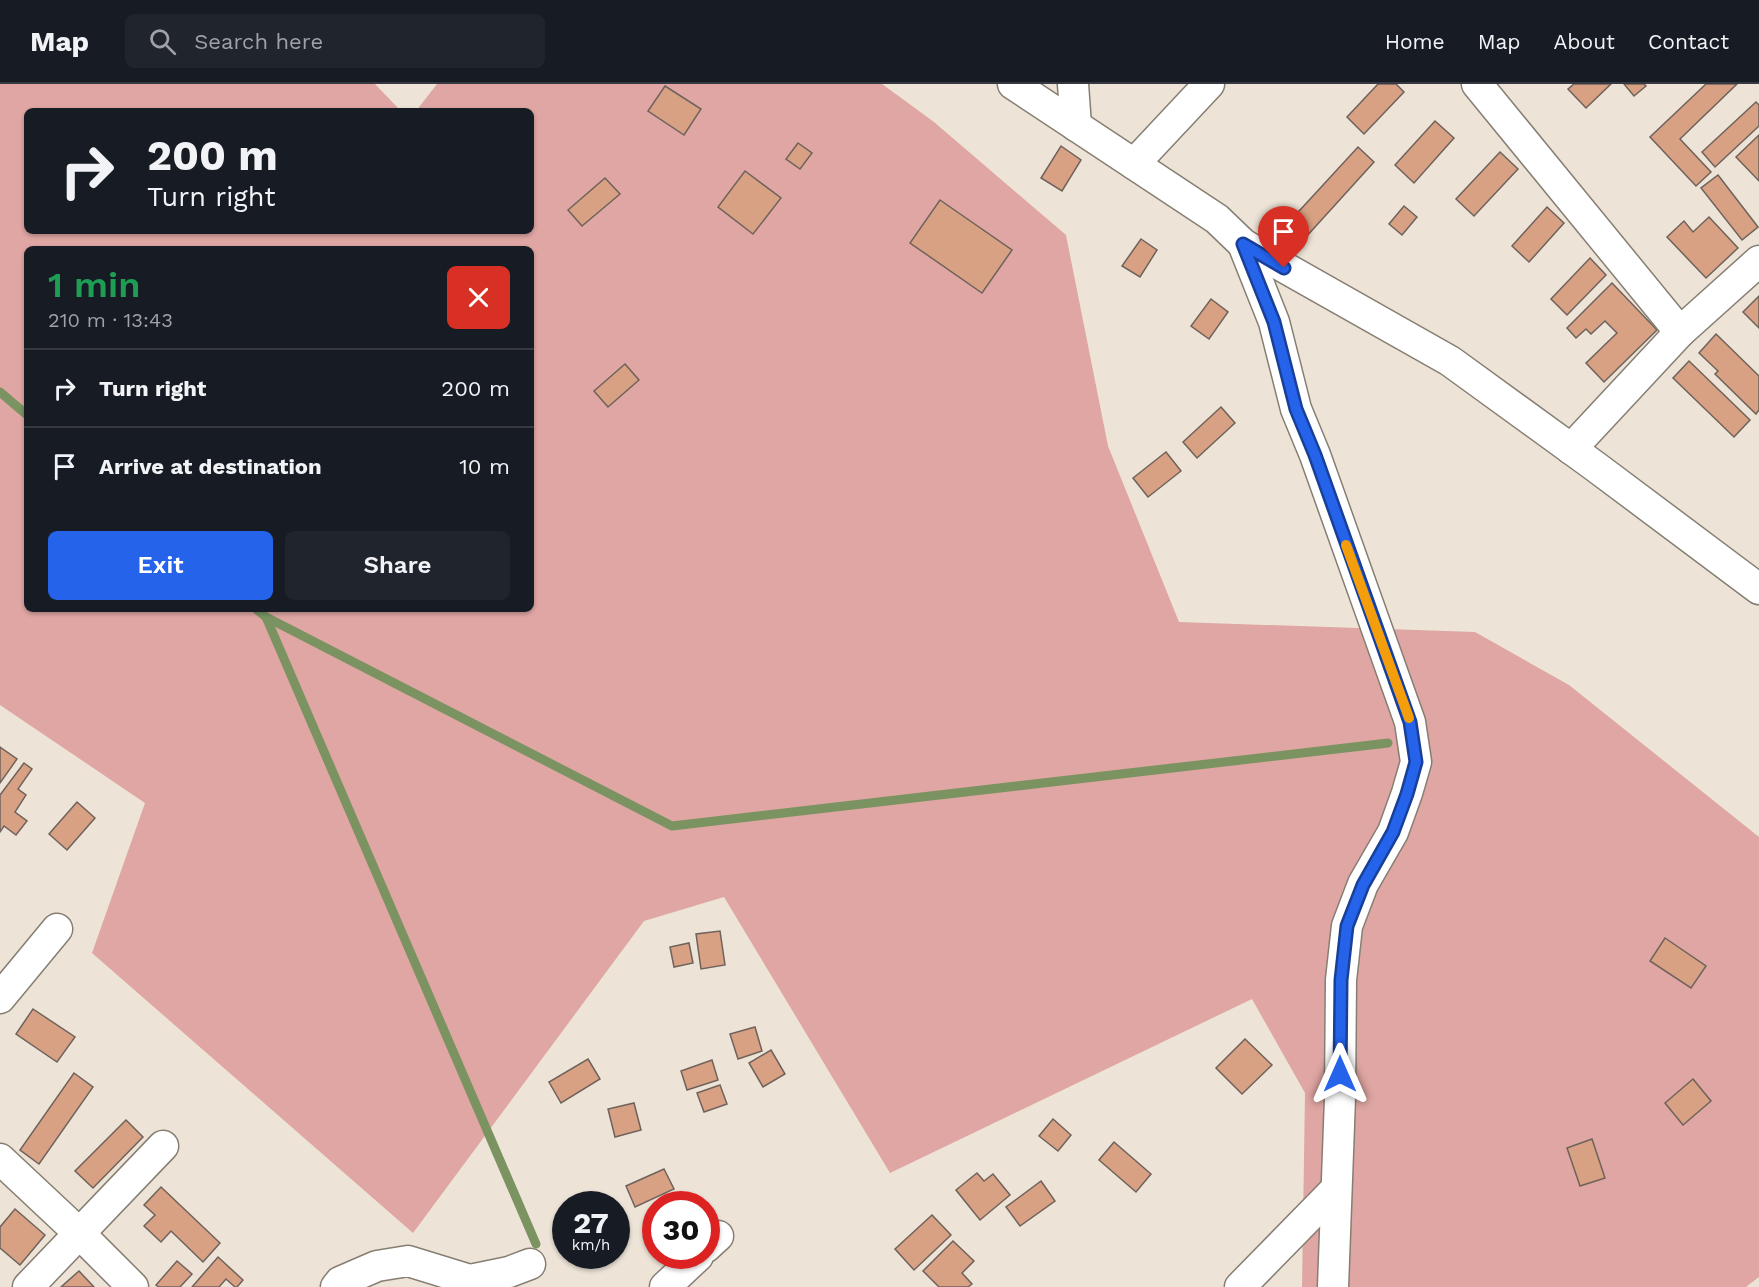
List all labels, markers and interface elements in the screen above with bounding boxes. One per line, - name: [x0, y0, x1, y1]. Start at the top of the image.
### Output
- search box: [125, 14, 545, 68]
- text: Map: [30, 25, 89, 58]
- icon: search: [146, 25, 179, 58]
- text: Search here: [194, 29, 323, 54]
- text: Home: [1385, 29, 1445, 54]
- text: Map: [1478, 29, 1521, 54]
- text: About: [1554, 29, 1615, 54]
- text: Contact: [1648, 29, 1729, 54]
- text: 200 m: [147, 131, 278, 180]
- icon: right: [48, 132, 126, 210]
- text: Turn right: [147, 181, 276, 213]
- pin: [1258, 206, 1309, 268]
- icon: arrive: [1267, 215, 1300, 248]
- text: 1 min: [48, 264, 140, 306]
- button: close: [447, 266, 510, 329]
- text: 210 m · 13:43: [48, 308, 173, 332]
- icon: right: [48, 372, 81, 405]
- text: Turn right: [99, 376, 206, 401]
- text: 200 m: [441, 376, 510, 401]
- icon: arrive: [48, 450, 81, 483]
- text: Arrive at destination: [99, 454, 322, 479]
- text: 10 m: [459, 454, 510, 479]
- button: Exit: [48, 531, 273, 600]
- button: Share: [285, 531, 510, 600]
- position arrow: [1308, 1042, 1372, 1106]
- speed limit sign: 30: [642, 1191, 720, 1269]
- text: 27: [573, 1205, 609, 1240]
- text: km/h: [572, 1236, 610, 1254]

